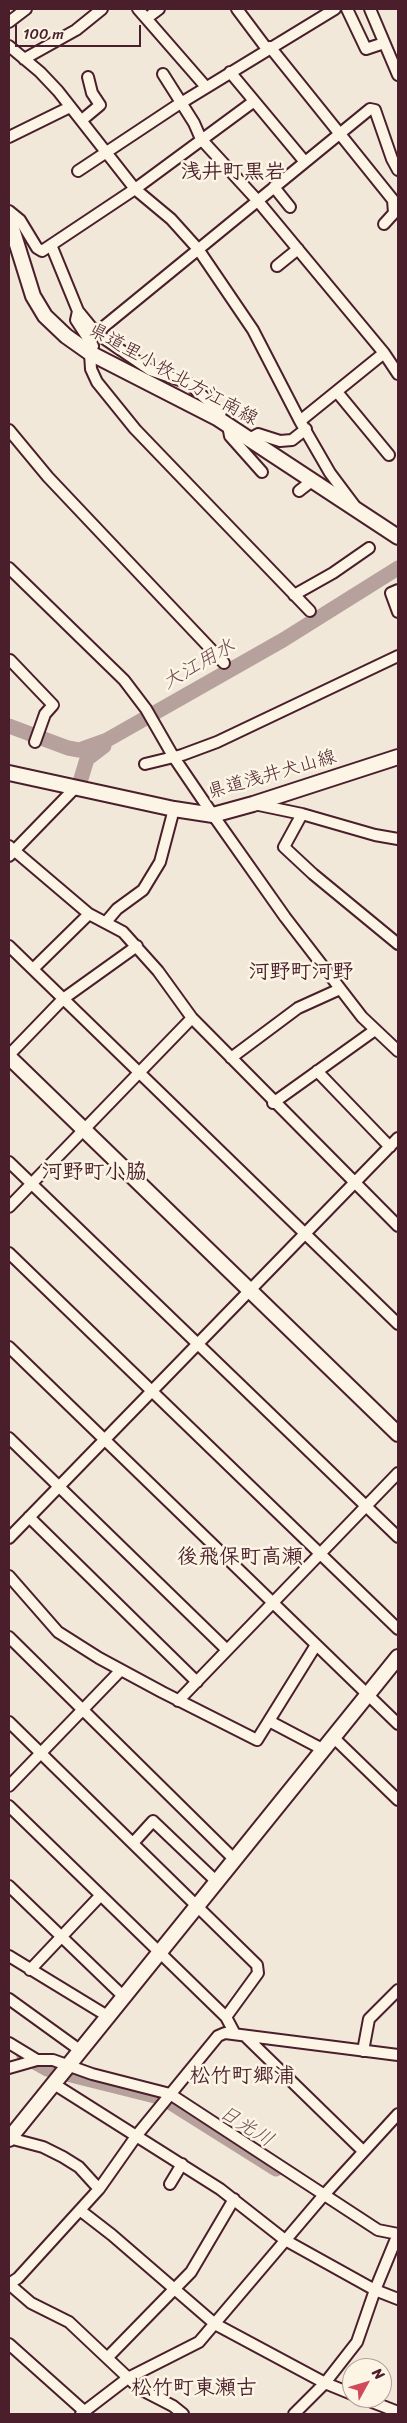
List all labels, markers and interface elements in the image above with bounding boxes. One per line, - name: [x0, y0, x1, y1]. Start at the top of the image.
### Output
- scale bar: [18, 15, 144, 47]
- text: 100 m: [23, 21, 64, 47]
- district label: 浅井町黒岩: [181, 160, 285, 186]
- street label: 県道里小牧北方江南線: [84, 319, 262, 431]
- water label: 大江用水: [158, 635, 240, 695]
- street label: 県道浅井犬山線: [205, 746, 339, 804]
- district label: 河野町河野: [249, 960, 353, 986]
- district label: 河野町小脇: [42, 1160, 146, 1186]
- district label: 後飛保町高瀬: [177, 1545, 303, 1571]
- district label: 松竹町郷浦: [190, 2064, 294, 2090]
- water label: 日光川: [214, 2101, 278, 2153]
- north arrow: [342, 2358, 392, 2408]
- text: N: [365, 2362, 391, 2386]
- district label: 松竹町東瀬古: [131, 2376, 257, 2402]

